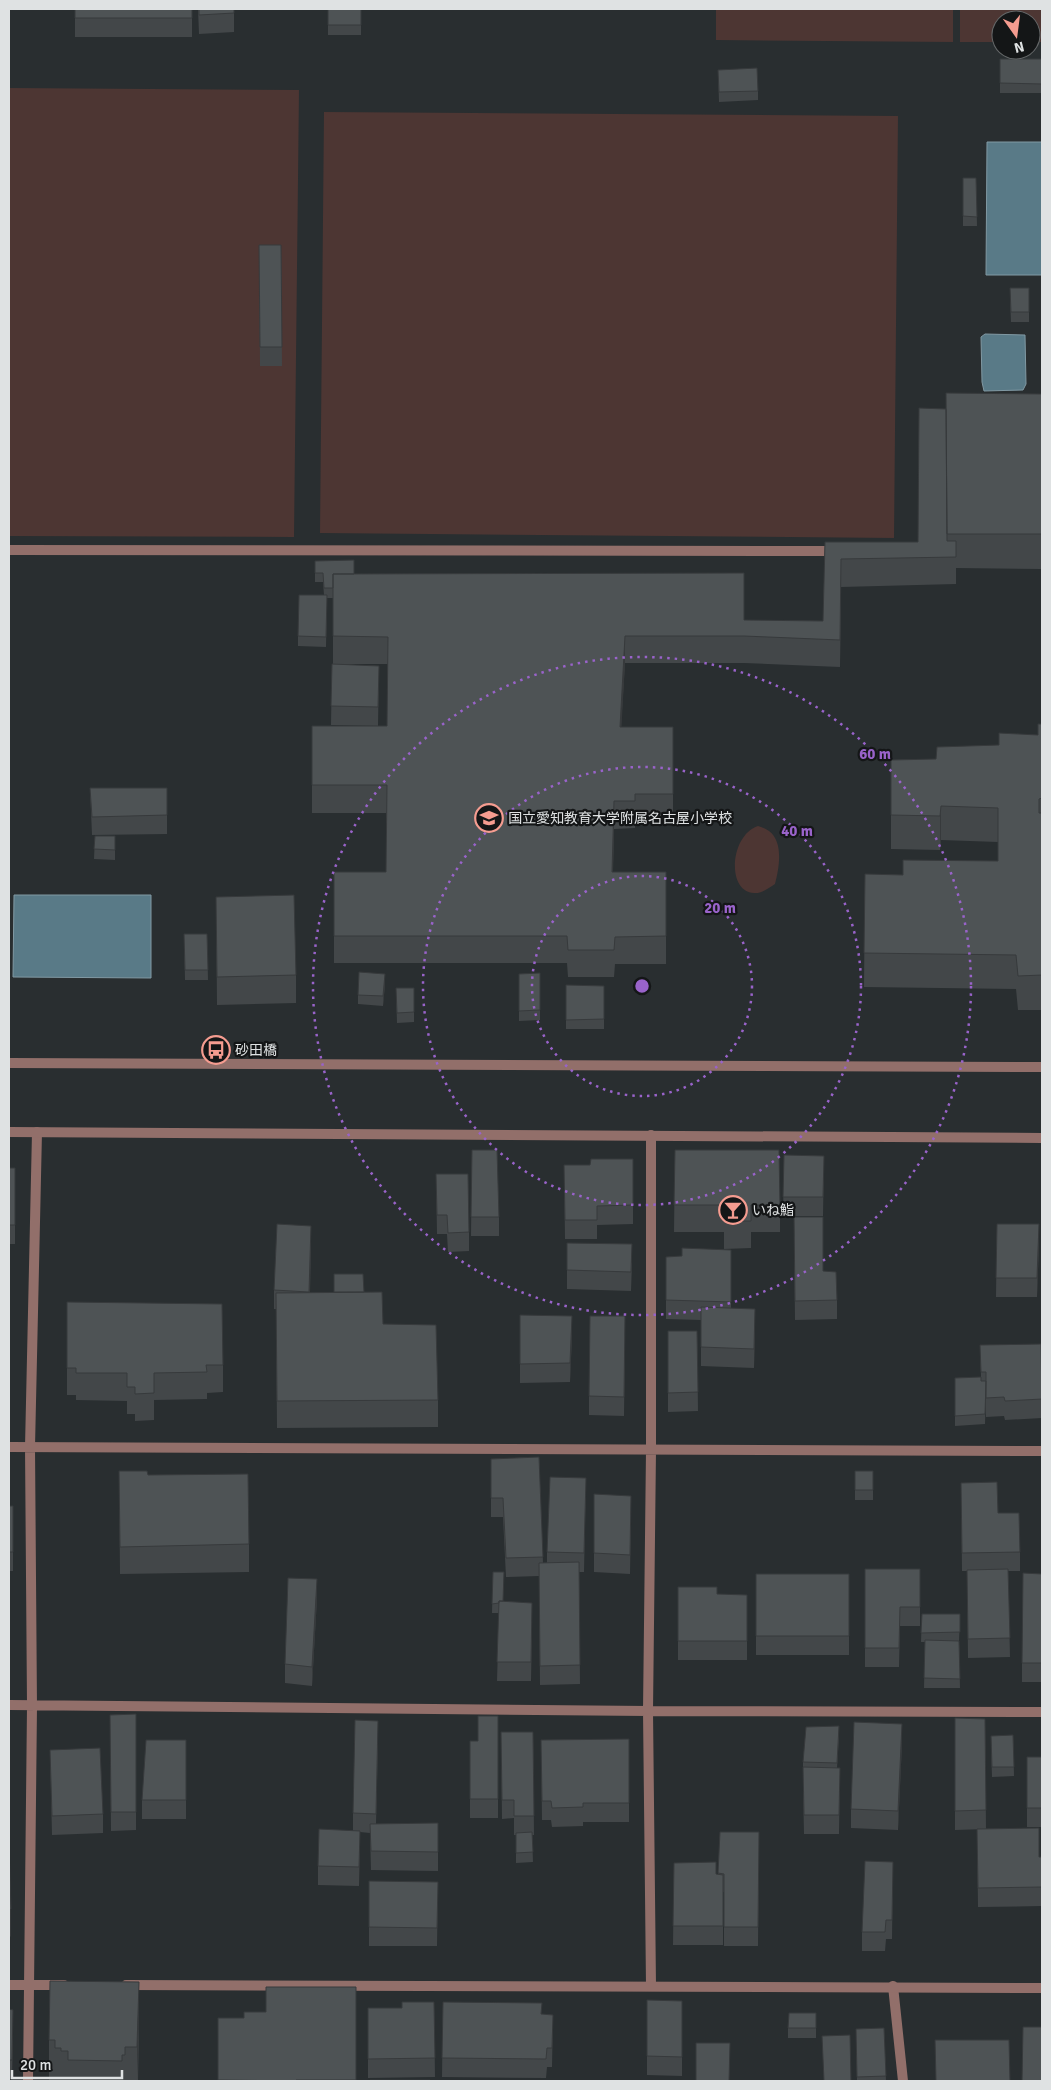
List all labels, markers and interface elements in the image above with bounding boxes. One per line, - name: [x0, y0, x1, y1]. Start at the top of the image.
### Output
- north arrow: [991, 10, 1041, 60]
- text: N: [1012, 38, 1026, 57]
- text: 60 m: [859, 745, 891, 763]
- school or university icon: 国立愛知教育大学附属名古屋小学校: [474, 803, 504, 833]
- place label: 国立愛知教育大学附属名古屋小学校: [508, 810, 732, 827]
- text: 40 m: [781, 822, 813, 840]
- text: 20 m: [704, 899, 736, 917]
- centre of rings: [633, 977, 651, 995]
- bus stop icon: 砂田橋: [201, 1035, 231, 1065]
- place label: 砂田橋: [235, 1042, 277, 1059]
- bar icon: いね鮨: [718, 1195, 748, 1225]
- place label: いね鮨: [752, 1202, 794, 1219]
- scale bar: [12, 2048, 122, 2080]
- text: 20 m: [20, 2056, 51, 2074]

